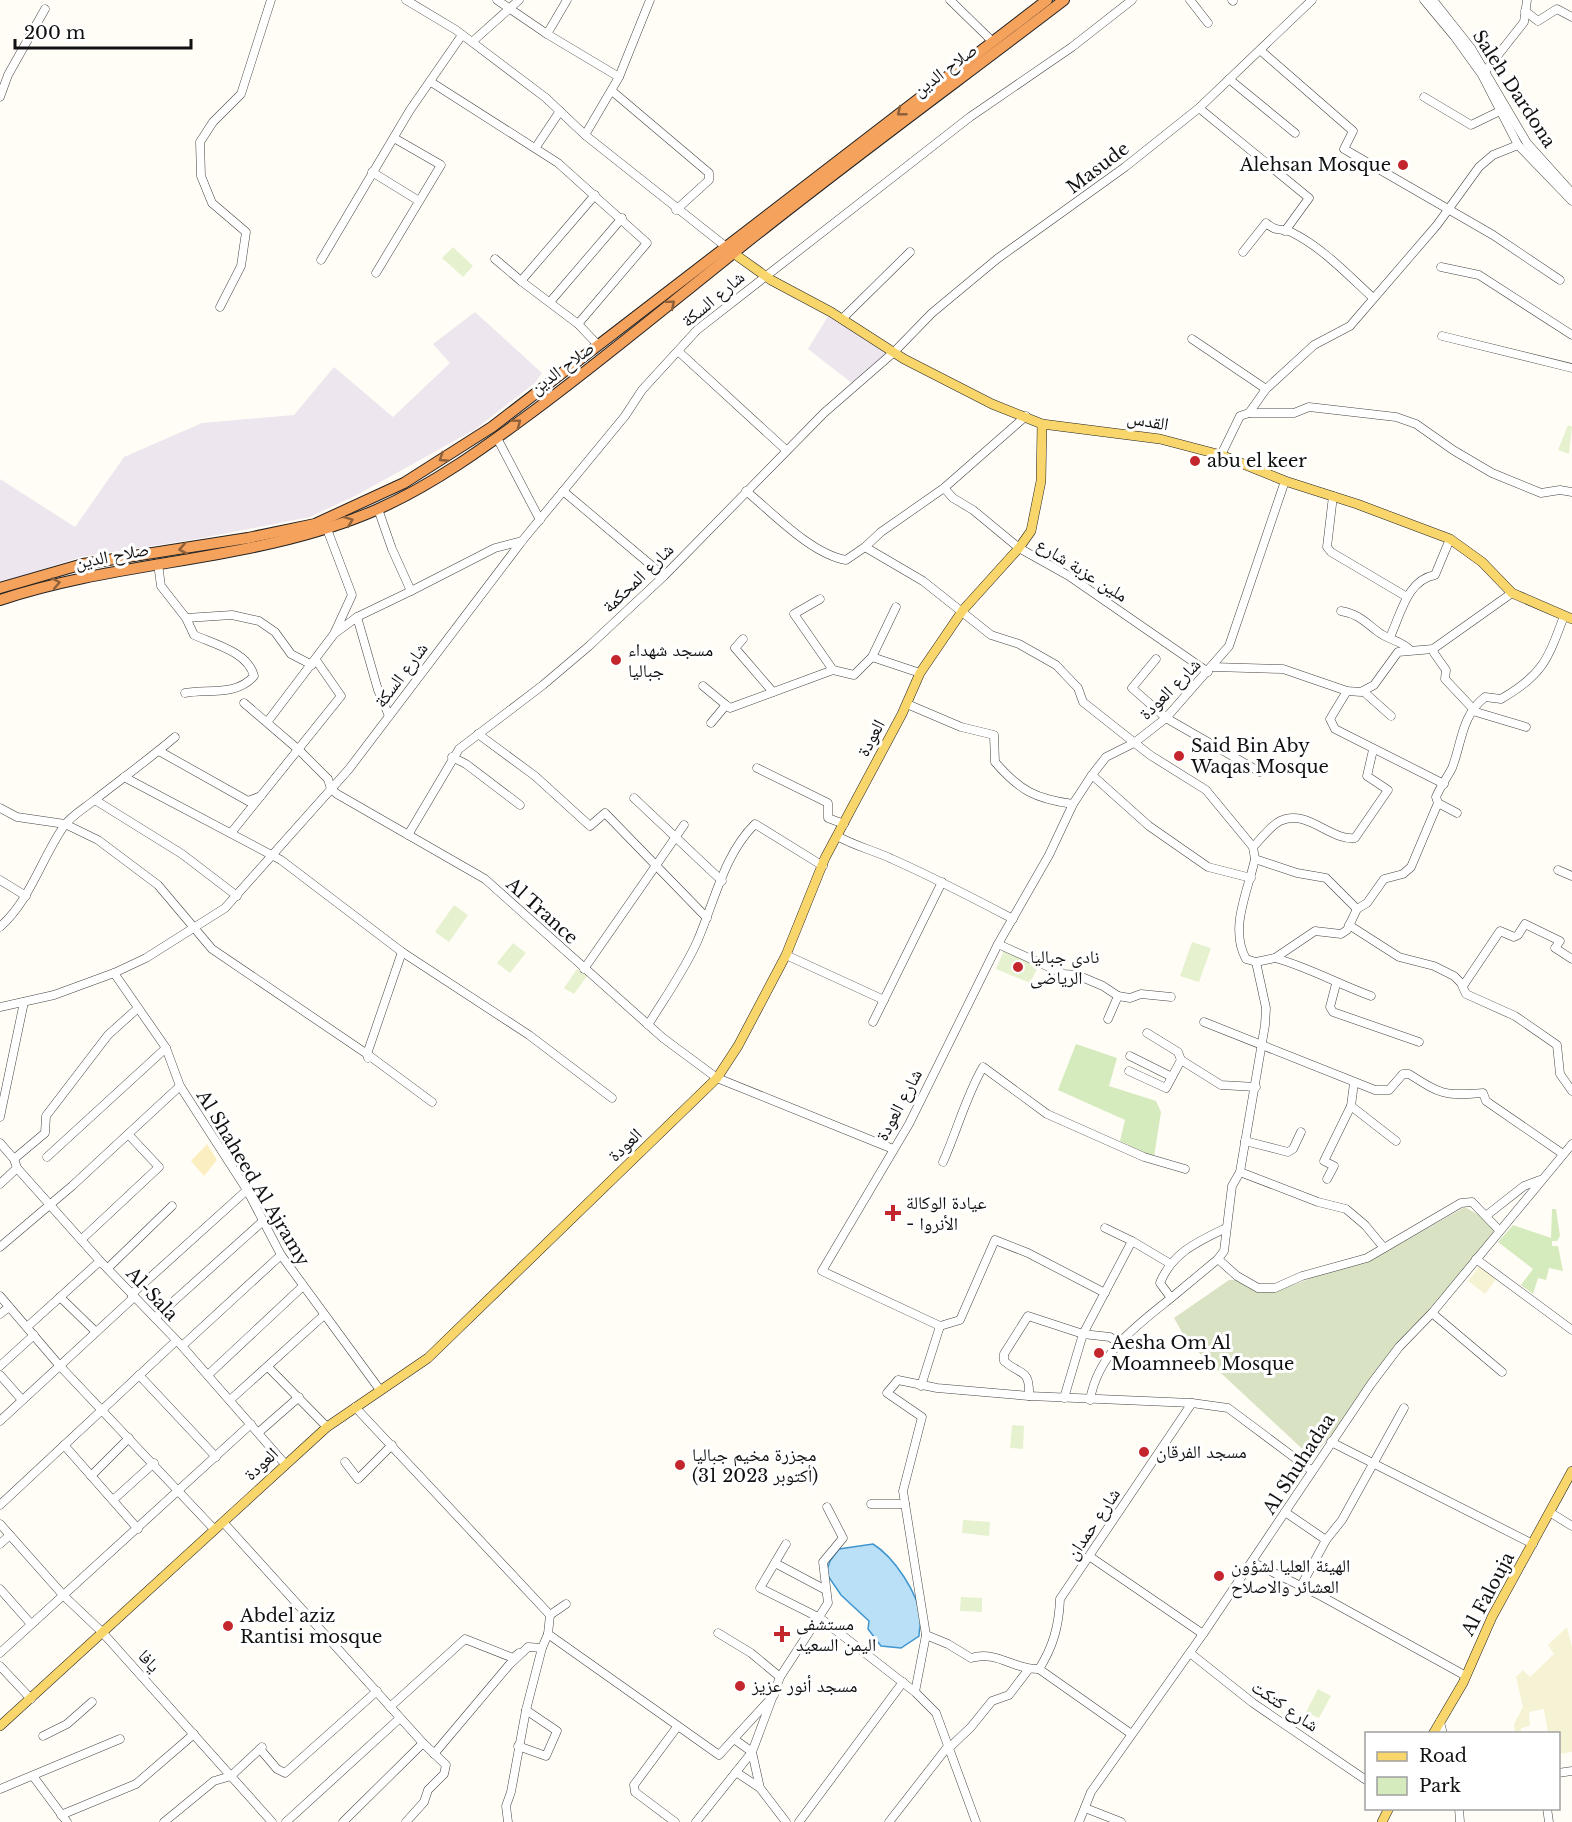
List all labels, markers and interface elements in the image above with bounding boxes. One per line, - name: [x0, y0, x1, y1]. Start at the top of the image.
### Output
- scale bar: [15, 12, 190, 50]
- text: 200 m: [24, 22, 85, 44]
- street label: Saleh Dardona: [1468, 26, 1560, 152]
- street label: صلاح الدين: [908, 39, 982, 102]
- one-way arrow: [896, 104, 907, 115]
- street label: Masude: [1063, 137, 1133, 199]
- place label: Alehsan Mosque: [1239, 154, 1391, 176]
- marker: Alehsan Mosque: [1396, 158, 1410, 172]
- street label: شارع السكة: [677, 266, 749, 332]
- one-way arrow: [664, 300, 675, 311]
- street label: صلاح الدين: [525, 337, 599, 400]
- street label: القدس: [1125, 407, 1171, 435]
- one-way arrow: [510, 419, 521, 430]
- place label: abu el keer: [1207, 450, 1307, 472]
- one-way arrow: [439, 451, 449, 463]
- marker: abu el keer: [1188, 454, 1202, 468]
- one-way arrow: [343, 516, 354, 528]
- street label: ملين عزبة شارع: [1032, 533, 1132, 607]
- street label: صلاح الدين: [73, 538, 151, 575]
- street label: شارع المحكمة: [598, 539, 678, 617]
- one-way arrow: [178, 542, 188, 555]
- one-way arrow: [51, 577, 61, 590]
- street label: شارع السكة: [369, 638, 433, 712]
- place label: مسجد شهداء جباليا: [628, 639, 713, 682]
- marker: مسجد شهداء جباليا: [609, 653, 623, 667]
- street label: شارع العودة: [1135, 654, 1205, 724]
- street label: العودة: [852, 716, 890, 760]
- place label: Said Bin Aby Waqas Mosque: [1190, 735, 1329, 778]
- marker: Said Bin Aby Waqas Mosque: [1172, 749, 1186, 763]
- street label: Al Trance: [501, 873, 582, 949]
- place label: نادى جباليا الرياضى: [1030, 946, 1099, 989]
- marker: نادى جباليا الرياضى: [1011, 960, 1025, 974]
- street label: شارع العودة: [871, 1065, 927, 1145]
- street label: Al Shaheed Al Ajramy: [191, 1085, 314, 1270]
- street label: العودة: [603, 1124, 647, 1166]
- place label: عيادة الوكالة - الأنروا: [906, 1192, 987, 1235]
- marker: عيادة الوكالة - الأنروا: [884, 1204, 902, 1222]
- street label: Al-Sala: [121, 1262, 182, 1325]
- place label: Aesha Om Al Moamneeb Mosque: [1110, 1332, 1294, 1375]
- marker: Aesha Om Al Moamneeb Mosque: [1092, 1346, 1106, 1360]
- street label: Al Shuhadaa: [1258, 1410, 1340, 1519]
- place label: مسجد الفرقان: [1156, 1441, 1247, 1463]
- street label: العودة: [239, 1443, 283, 1485]
- place label: مجزرة مخيم جباليا (31 أكتوبر 2023): [692, 1444, 818, 1487]
- marker: مسجد الفرقان: [1137, 1445, 1151, 1459]
- marker: مجزرة مخيم جباليا (31 أكتوبر 2023): [673, 1458, 687, 1472]
- street label: شارع حمدان: [1061, 1484, 1125, 1564]
- street label: Al Falouja: [1456, 1548, 1519, 1640]
- place label: الهيئة العليا لشؤون العشائر والاصلاح: [1231, 1555, 1350, 1599]
- marker: الهيئة العليا لشؤون العشائر والاصلاح: [1212, 1569, 1226, 1583]
- place label: Abdel aziz Rantisi mosque: [239, 1605, 382, 1648]
- place label: مستشفى اليمن السعيد: [796, 1613, 876, 1656]
- marker: Abdel aziz Rantisi mosque: [221, 1619, 235, 1633]
- marker: مستشفى اليمن السعيد: [773, 1625, 791, 1643]
- street label: يافا: [133, 1645, 165, 1677]
- place label: مسجد أنور عزيز: [751, 1675, 857, 1697]
- street label: شارع كتكت: [1247, 1676, 1323, 1736]
- marker: مسجد أنور عزيز: [733, 1679, 747, 1693]
- legend: [1365, 1732, 1560, 1810]
- text: Road: [1419, 1745, 1467, 1767]
- text: Park: [1419, 1775, 1461, 1797]

